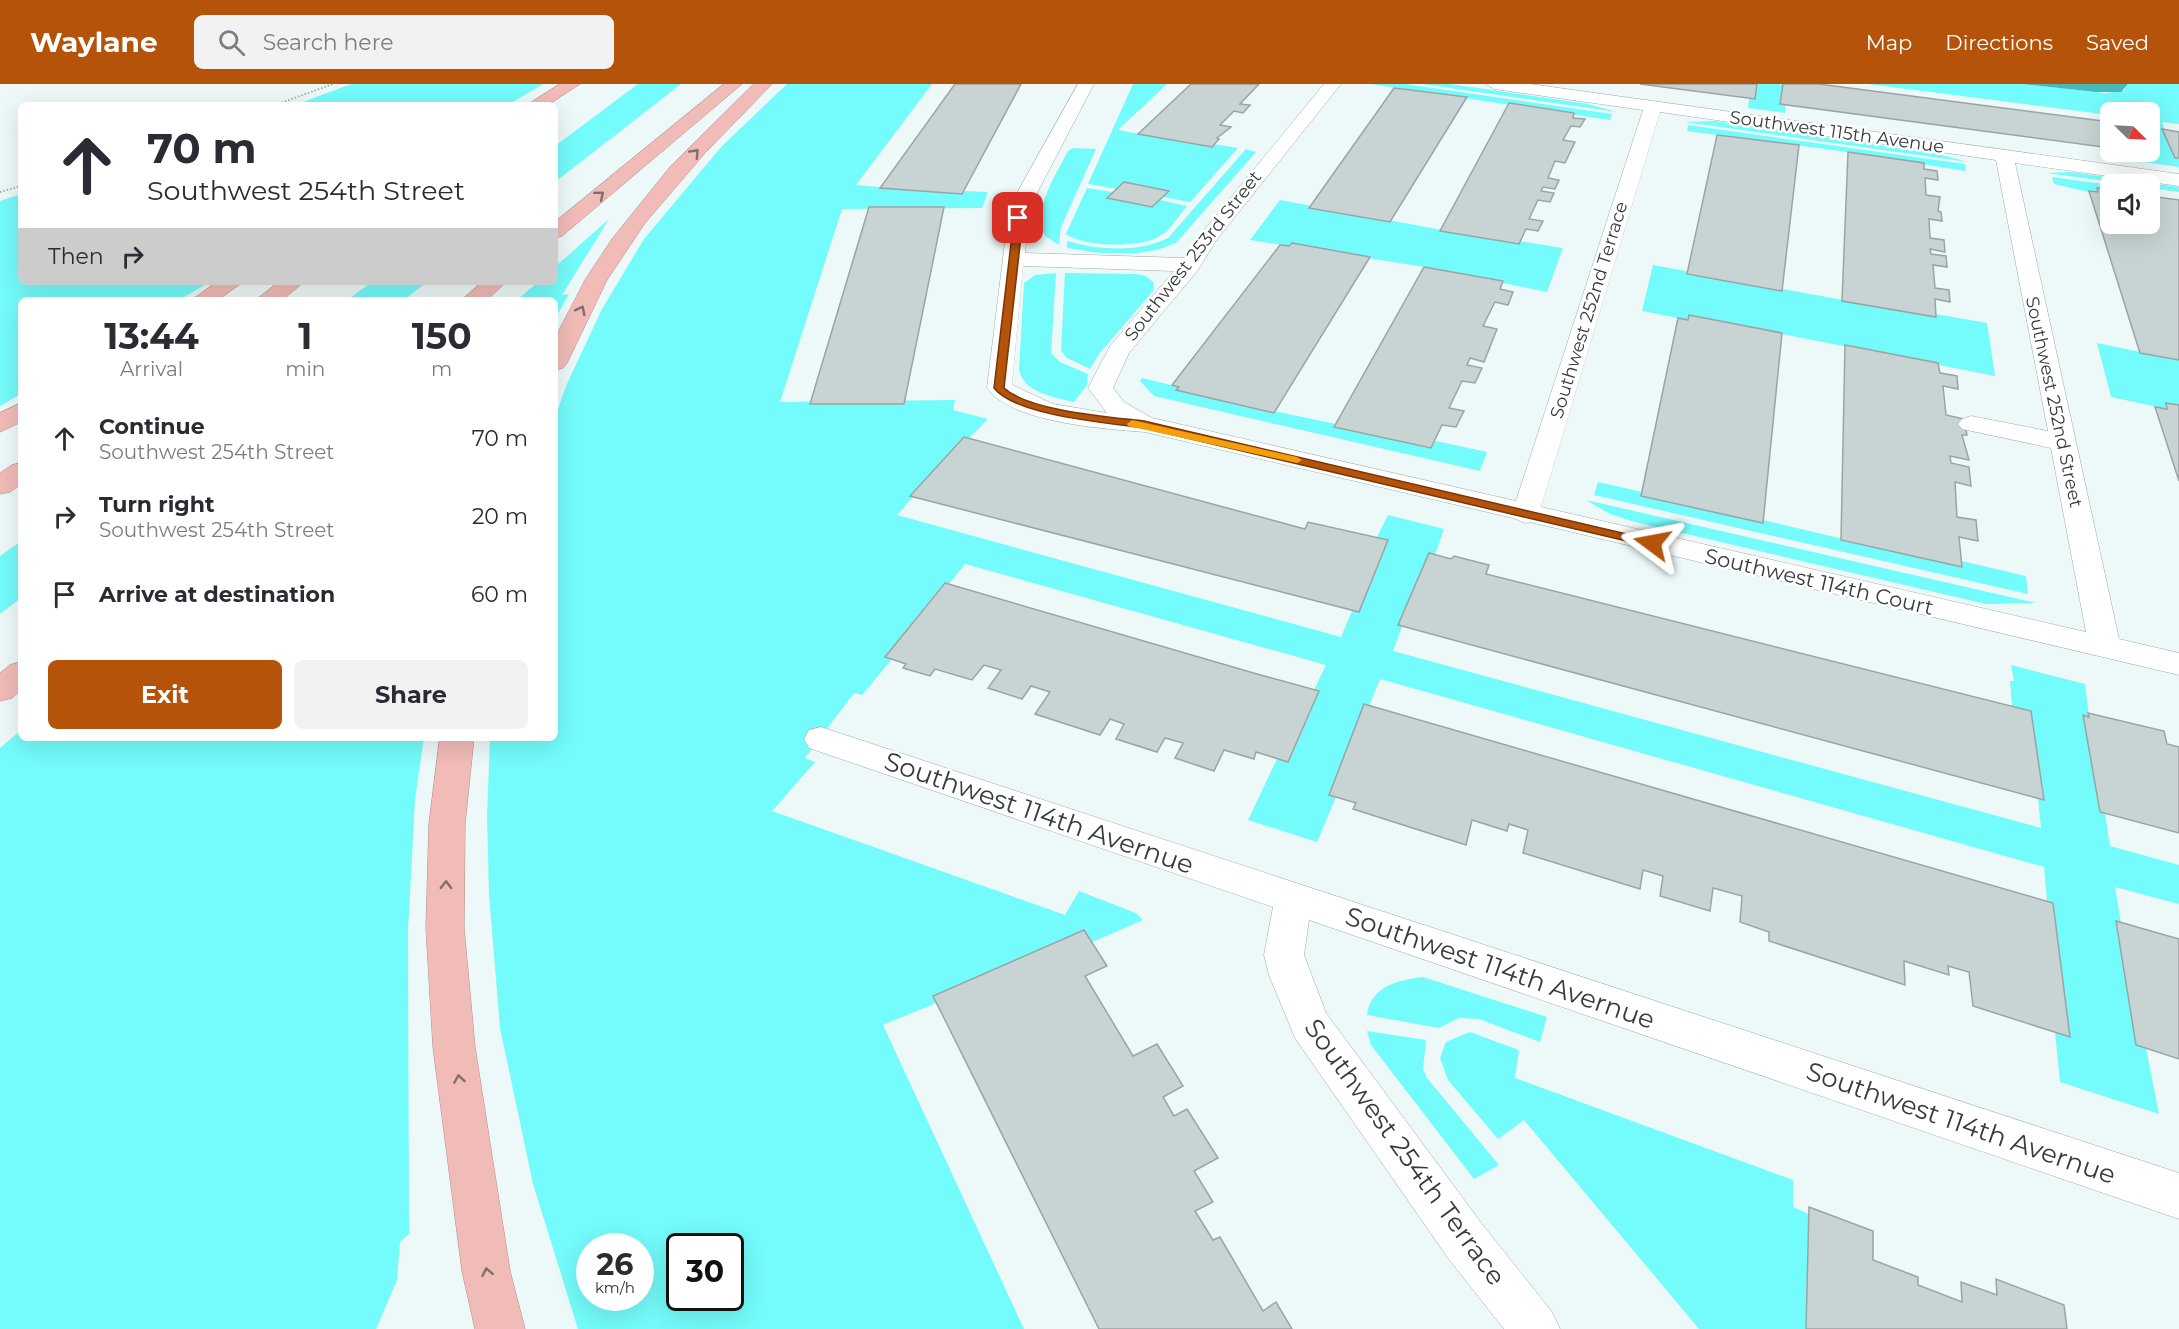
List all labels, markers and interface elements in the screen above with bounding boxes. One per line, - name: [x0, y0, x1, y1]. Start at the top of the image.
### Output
- search box: [194, 15, 614, 69]
- text: Waylane: [30, 25, 158, 59]
- icon: search: [215, 26, 248, 59]
- text: Search here: [263, 29, 393, 56]
- text: Map: [1866, 30, 1912, 55]
- text: Directions: [1945, 30, 2053, 55]
- text: Saved: [2086, 30, 2149, 55]
- north arrow: [2100, 102, 2160, 162]
- map controls: [2100, 102, 2160, 234]
- street label: Southwest 115th Avenue: [1728, 106, 1946, 158]
- text: 70 m: [147, 122, 257, 174]
- icon: ahead: [48, 126, 126, 204]
- one-way arrow: [687, 149, 698, 160]
- street label: Southwest 253rd Street: [1120, 167, 1266, 345]
- text: Southwest 254th Street: [147, 174, 465, 207]
- button: sound: [2100, 174, 2160, 234]
- one-way arrow: [593, 191, 604, 202]
- pin: [992, 192, 1043, 243]
- street label: Southwest 252nd Terrace: [1545, 199, 1633, 421]
- icon: arrive: [1001, 201, 1034, 234]
- icon: right: [116, 240, 149, 273]
- text: Then: [48, 243, 104, 270]
- street label: Southwest 252nd Street: [2021, 295, 2087, 509]
- one-way arrow: [574, 306, 585, 316]
- text: 13:44: [104, 314, 199, 358]
- text: 1: [298, 314, 312, 358]
- text: 150: [412, 314, 472, 358]
- text: Arrival: [120, 357, 183, 381]
- text: min: [285, 357, 325, 381]
- text: m: [431, 357, 452, 381]
- text: Continue: [99, 413, 205, 440]
- icon: ahead: [48, 422, 81, 455]
- text: 70 m: [472, 425, 528, 452]
- text: Southwest 254th Street: [99, 440, 334, 464]
- text: Turn right: [99, 491, 214, 518]
- icon: right: [48, 500, 81, 533]
- text: 20 m: [472, 503, 528, 530]
- position arrow: [1620, 511, 1684, 575]
- text: Southwest 254th Street: [99, 518, 334, 542]
- street label: Southwest 114th Court: [1702, 543, 1936, 620]
- icon: arrive: [48, 578, 81, 611]
- text: Arrive at destination: [99, 581, 335, 608]
- text: 60 m: [471, 581, 528, 608]
- button: Exit: [48, 660, 282, 729]
- button: Share: [294, 660, 528, 729]
- street label: Southwest 114th Avernue: [880, 745, 1198, 881]
- one-way arrow: [439, 880, 452, 889]
- street label: Southwest 114th Avernue: [1341, 900, 1659, 1036]
- street label: Southwest 254th Terrace: [1298, 1012, 1512, 1292]
- street label: Southwest 114th Avernue: [1802, 1055, 2120, 1191]
- one-way arrow: [453, 1074, 465, 1084]
- speed limit sign: 30: [666, 1233, 744, 1311]
- text: 26: [597, 1246, 633, 1283]
- one-way arrow: [481, 1267, 494, 1277]
- text: km/h: [595, 1278, 635, 1297]

